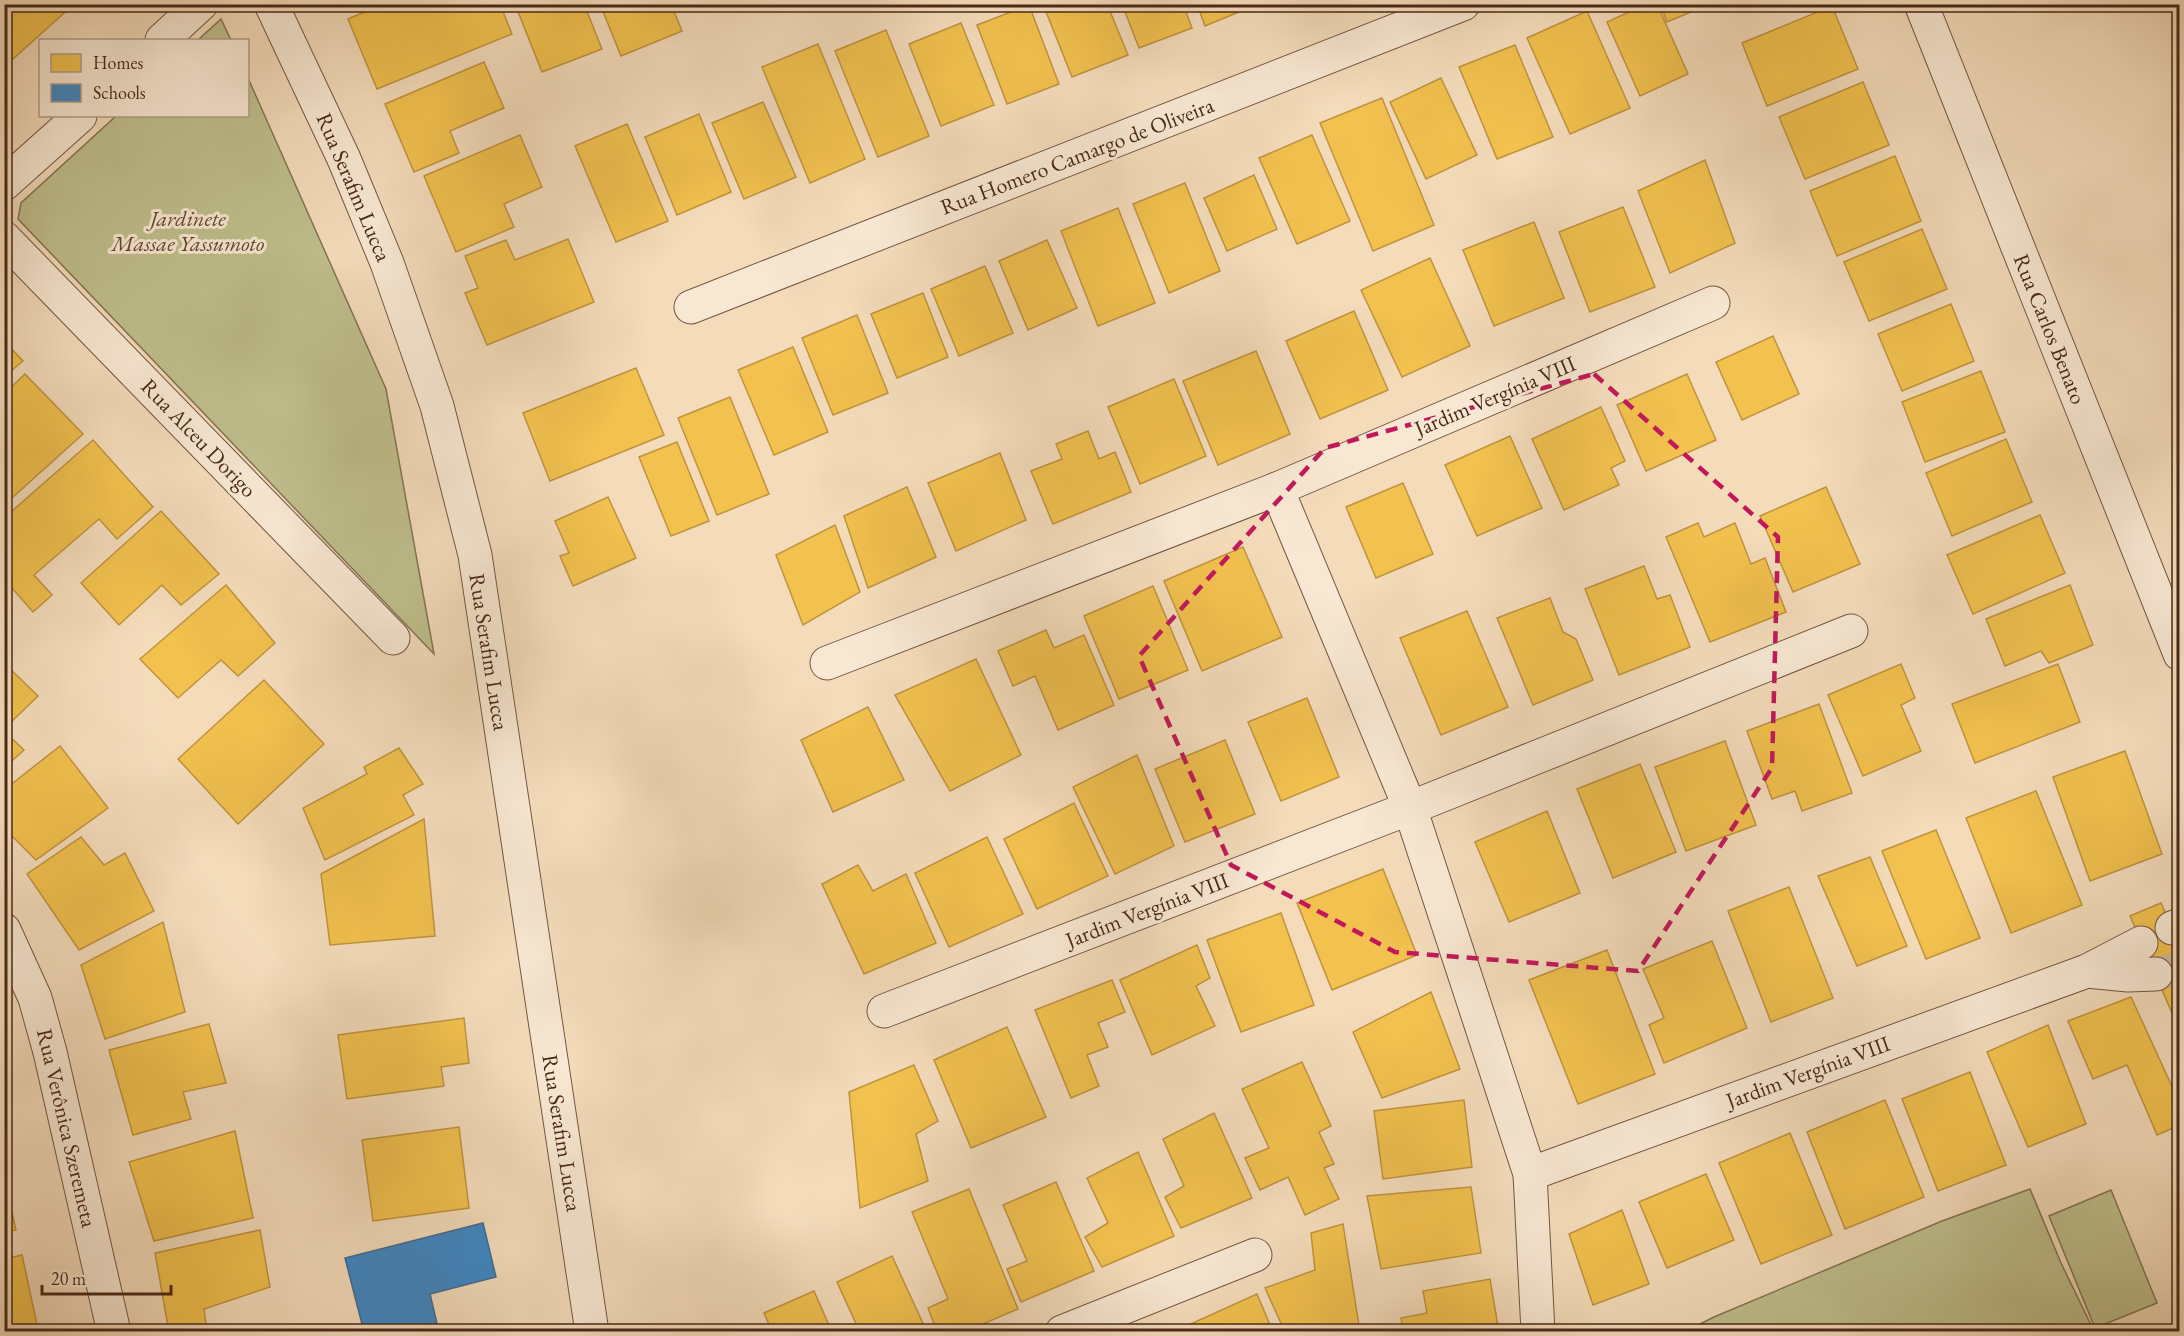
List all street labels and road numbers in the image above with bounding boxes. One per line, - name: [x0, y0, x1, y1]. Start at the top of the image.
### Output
- street label: Rua Homero Camargo de Oliveira: [936, 90, 1218, 222]
- street label: Rua Serafim Lucca: [310, 108, 398, 266]
- street label: Rua Carlos Benato: [2007, 250, 2093, 409]
- street label: Jardim Vergínia VIII: [1408, 349, 1581, 444]
- street label: Rua Alceu Dorigo: [135, 372, 263, 504]
- street label: Rua Serafim Lucca: [462, 571, 516, 733]
- street label: Jardim Vergínia VIII: [1059, 865, 1233, 955]
- street label: Rua Verônica Szeremeta: [30, 1026, 104, 1230]
- street label: Jardim Vergínia VIII: [1720, 1029, 1895, 1116]
- street label: Rua Serafim Lucca: [535, 1052, 589, 1214]

